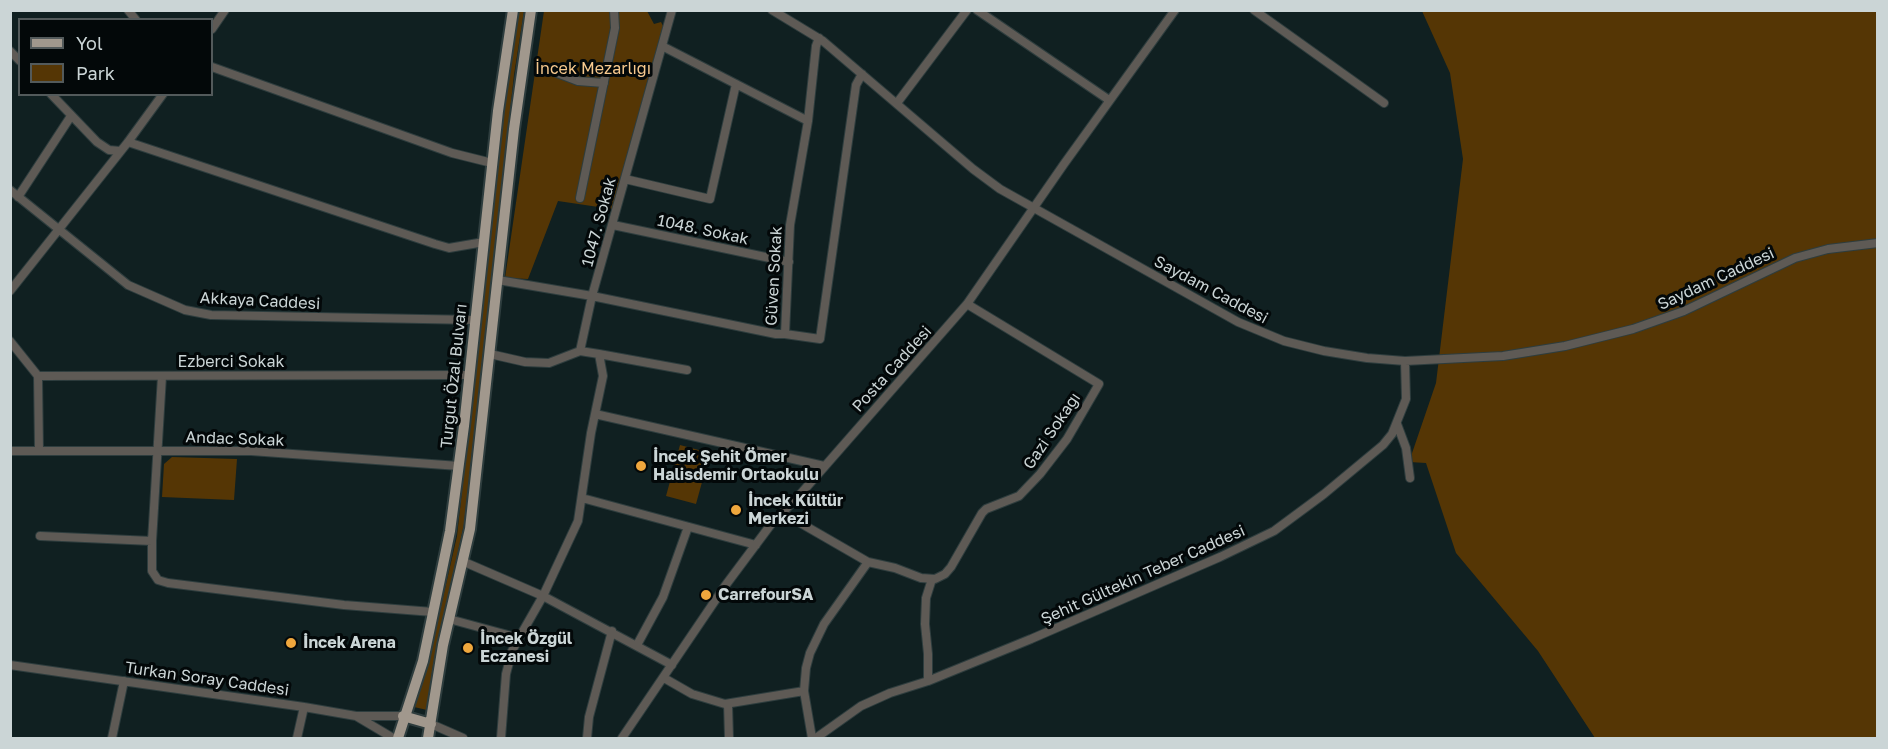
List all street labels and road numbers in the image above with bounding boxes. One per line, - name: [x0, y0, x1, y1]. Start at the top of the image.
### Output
- street label: 1047. Sokak: [578, 175, 620, 269]
- street label: 1048. Sokak: [656, 211, 750, 249]
- street label: Güven Sokak: [762, 226, 786, 326]
- street label: Saydam Caddesi: [1655, 244, 1777, 314]
- street label: Saydam Caddesi: [1151, 252, 1271, 328]
- street label: Akkaya Caddesi: [199, 288, 321, 314]
- street label: Turgut Özal Bulvarı: [437, 303, 471, 449]
- street label: Posta Caddesi: [848, 322, 936, 416]
- street label: Ezberci Sokak: [178, 352, 284, 372]
- street label: Gazi Sokağı: [1019, 389, 1085, 473]
- street label: Andac Sokak: [185, 428, 285, 450]
- street label: Şehit Gültekin Teber Caddesi: [1038, 521, 1248, 629]
- street label: Turkan Soray Caddesi: [124, 658, 290, 700]

